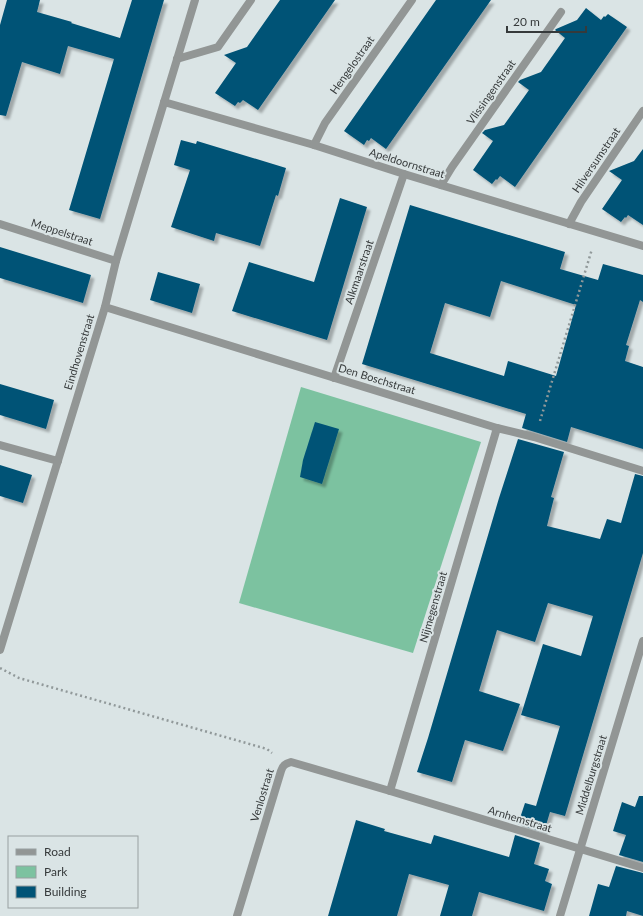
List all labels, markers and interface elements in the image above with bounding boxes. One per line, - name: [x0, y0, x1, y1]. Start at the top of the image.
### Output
- scale bar: [507, 8, 586, 34]
- text: 20 m: [513, 14, 540, 29]
- street label: Hengelostraat: [327, 33, 376, 96]
- street label: Vlissingenstraat: [463, 57, 518, 127]
- street label: Hilversumstraat: [569, 124, 622, 195]
- street label: Apeldoornstraat: [368, 145, 446, 180]
- street label: Meppelstraat: [30, 215, 95, 248]
- street label: Alkmaarstraat: [341, 238, 376, 306]
- street label: Eindhovenstraat: [61, 312, 96, 391]
- street label: Den Boschstraat: [337, 361, 417, 396]
- street label: Nijmegenstraat: [416, 570, 449, 644]
- street label: Middelburgstraat: [572, 733, 609, 816]
- street label: Venlostraat: [247, 767, 276, 823]
- street label: Arnhemstraat: [487, 803, 554, 834]
- legend: [8, 836, 138, 908]
- text: Road: [44, 844, 71, 859]
- text: Park: [44, 864, 68, 879]
- text: Building: [44, 884, 87, 899]

